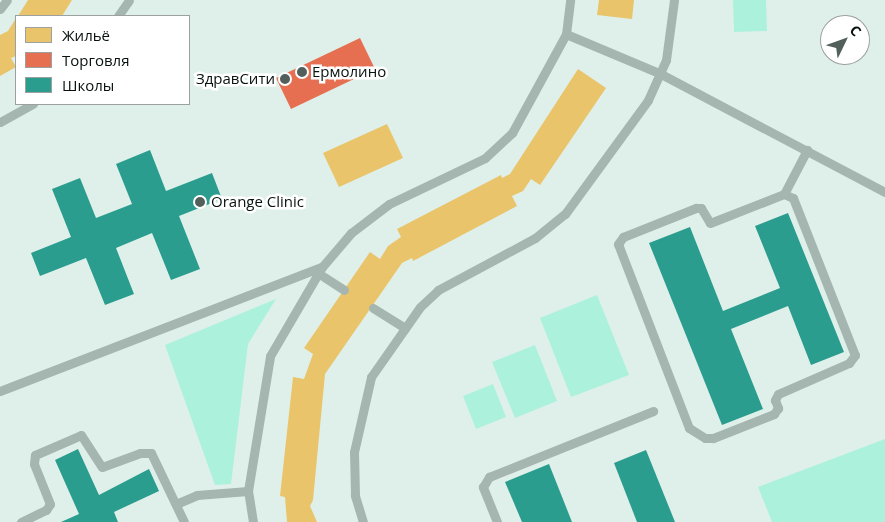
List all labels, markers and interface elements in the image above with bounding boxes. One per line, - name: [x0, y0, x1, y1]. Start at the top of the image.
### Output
- legend: [15, 15, 190, 105]
- north arrow: [820, 15, 870, 65]
- text: С: [846, 21, 866, 40]
- text: Жильё: [62, 25, 110, 45]
- text: Торговля: [62, 50, 129, 70]
- place label: Ермолино: [312, 63, 386, 81]
- marker: Ермолино: [296, 66, 308, 78]
- place label: ЗдравСити: [196, 70, 275, 88]
- marker: ЗдравСити: [279, 73, 291, 85]
- text: Школы: [62, 75, 114, 95]
- place label: Orange Clinic: [211, 193, 304, 211]
- marker: Orange Clinic: [193, 195, 207, 209]

